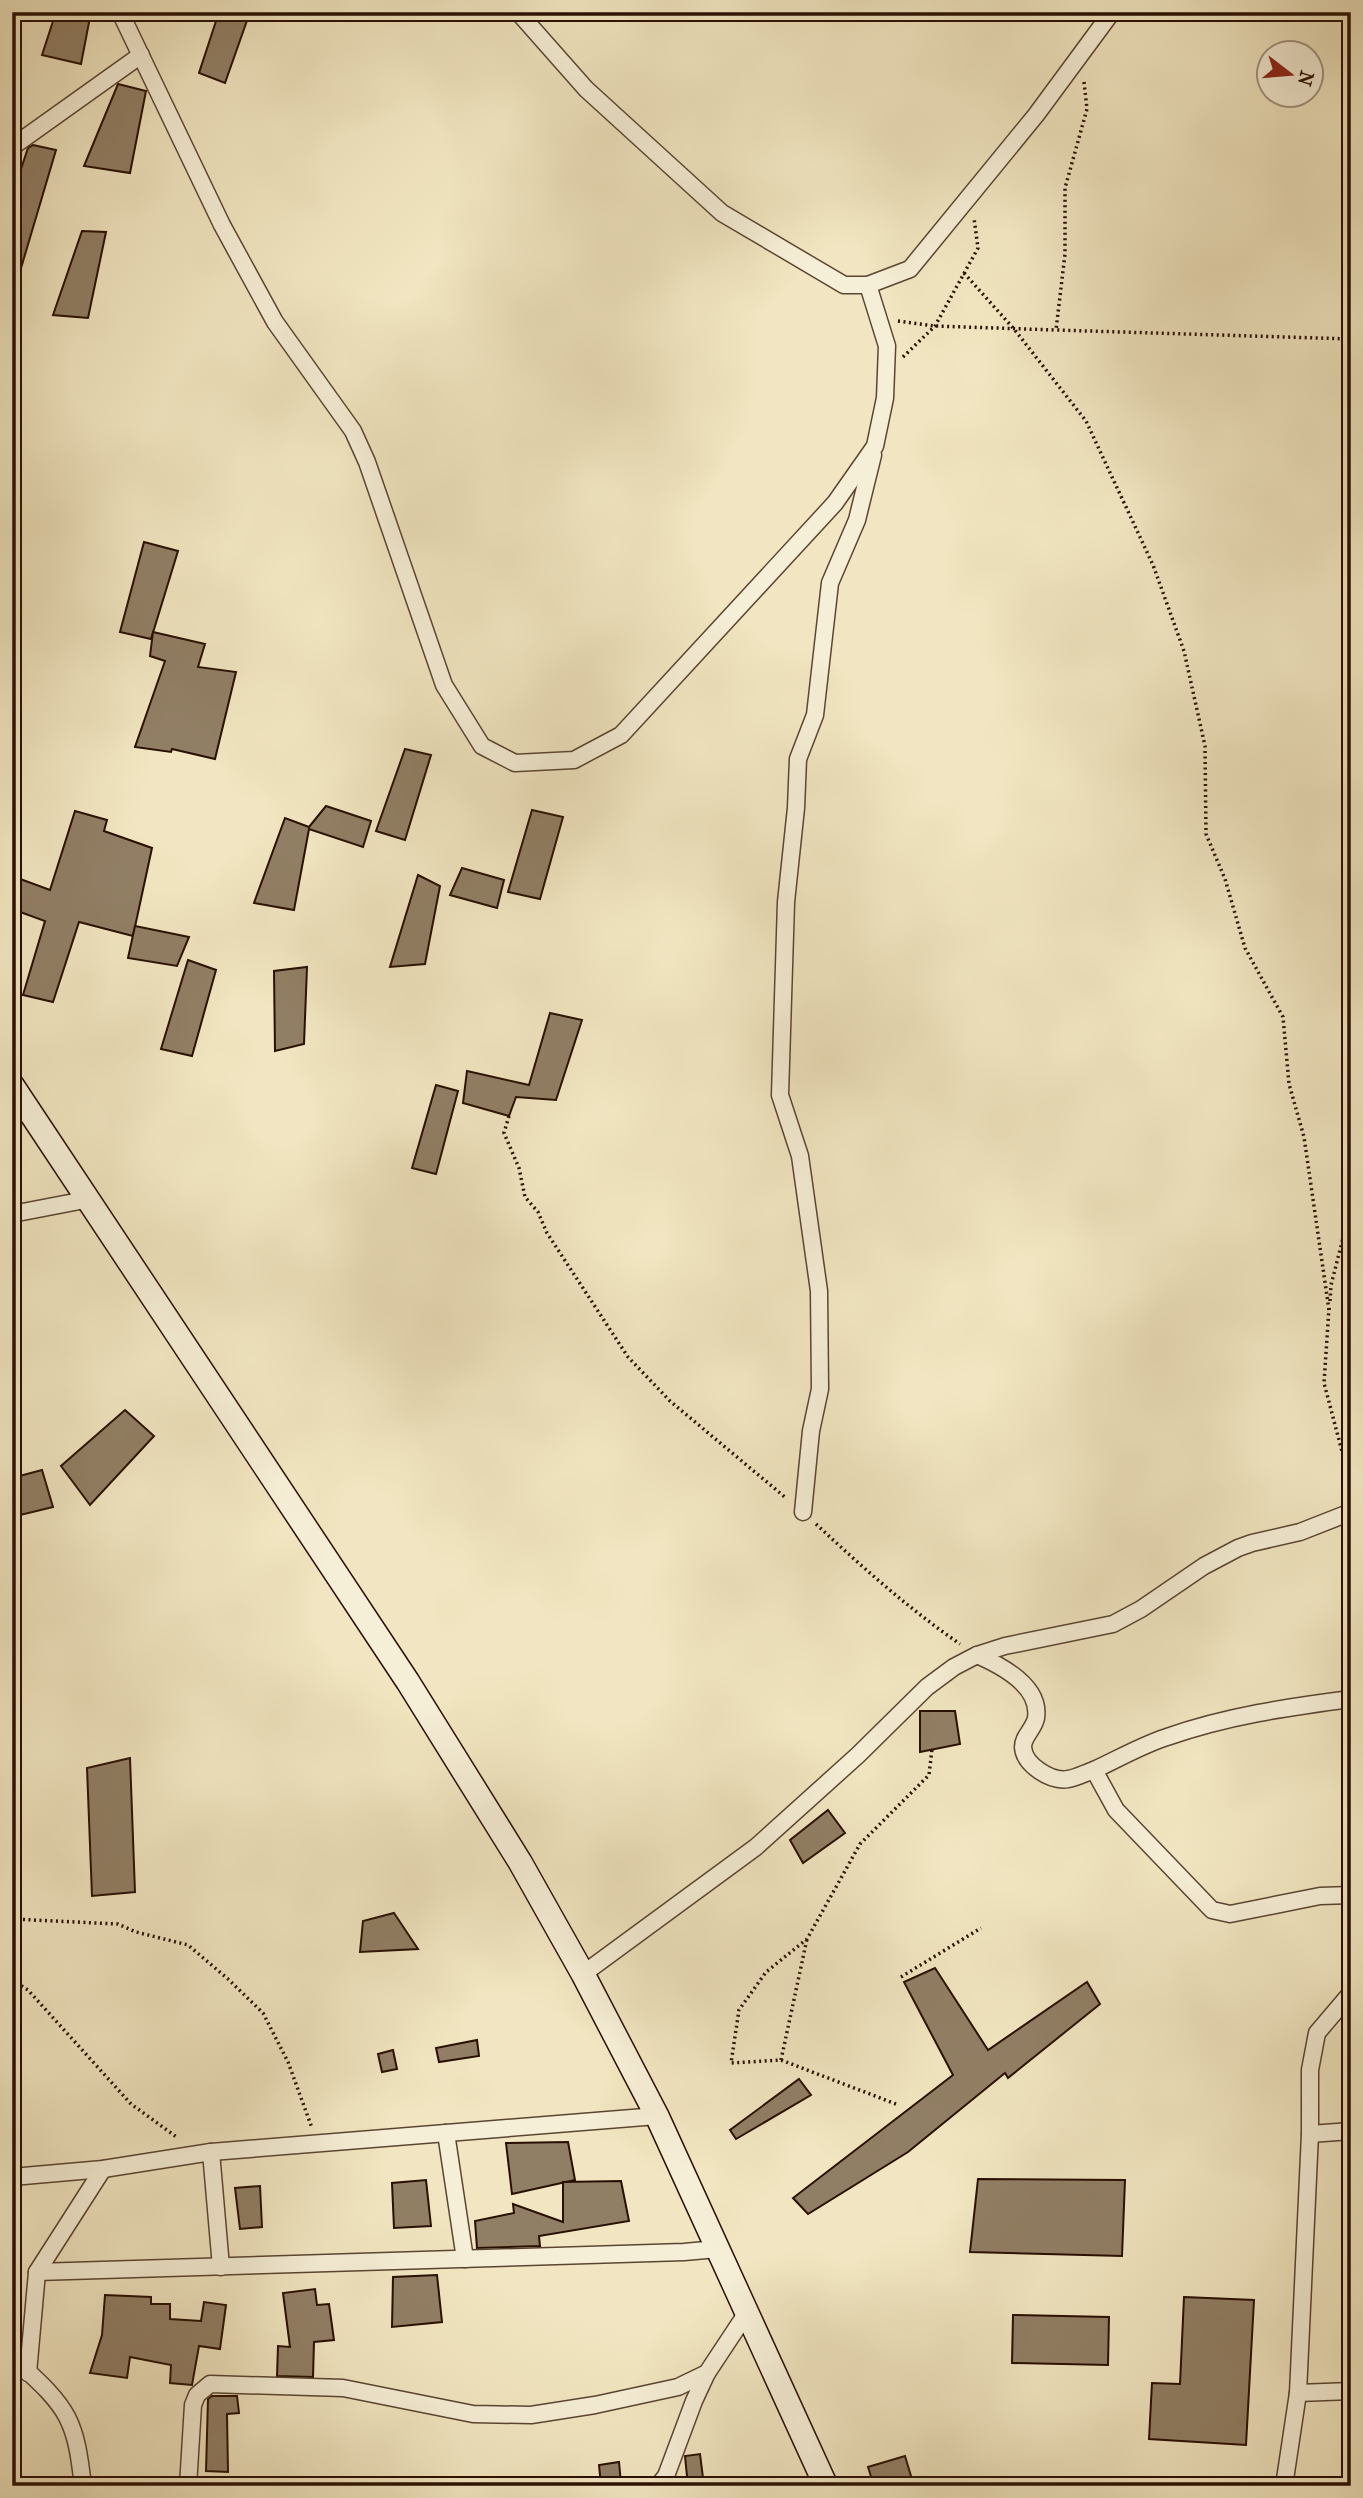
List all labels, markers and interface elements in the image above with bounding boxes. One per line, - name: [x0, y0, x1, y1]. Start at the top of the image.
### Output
- north arrow: [1254, 38, 1324, 108]
- text: N: [1293, 68, 1318, 89]

